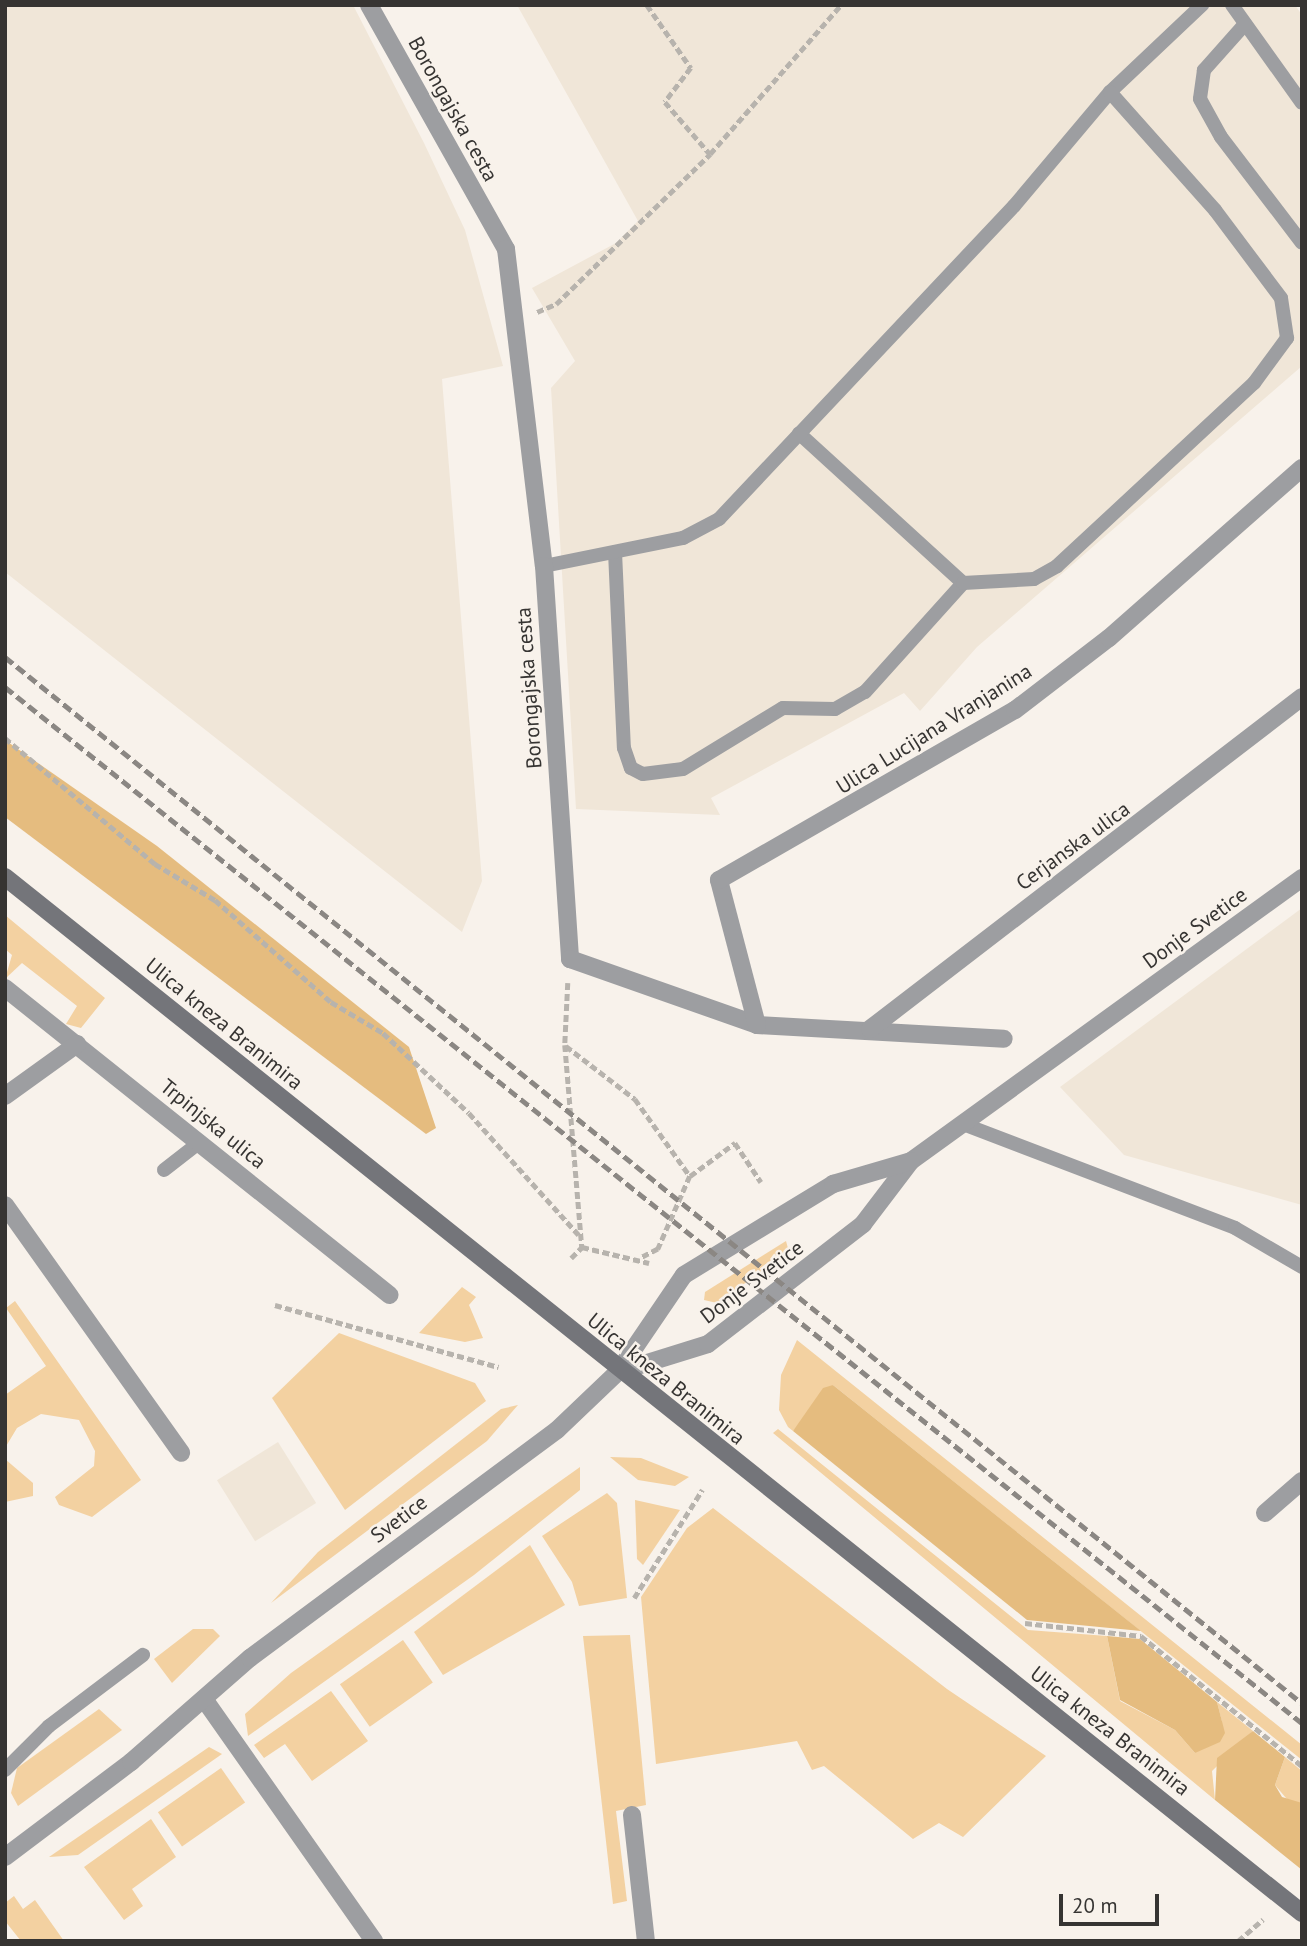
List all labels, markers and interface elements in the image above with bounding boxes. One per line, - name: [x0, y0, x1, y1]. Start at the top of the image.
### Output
- street label: Borongajska cesta: [403, 32, 503, 186]
- street label: Borongajska cesta: [511, 606, 547, 770]
- street label: Ulica Lucijana Vranjanina: [831, 658, 1037, 800]
- street label: Cerjanska ulica: [1011, 796, 1135, 896]
- street label: Donje Svetice: [1138, 882, 1252, 974]
- street label: Ulica kneza Branimira: [140, 953, 308, 1095]
- street label: Trpinjska ulica: [155, 1074, 271, 1174]
- street label: Donje Svetice: [696, 1235, 808, 1329]
- street label: Ulica kneza Branimira: [582, 1308, 750, 1450]
- street label: Svetice: [366, 1490, 432, 1548]
- street label: Ulica kneza Branimira: [1025, 1661, 1195, 1801]
- scale bar: [1062, 1880, 1162, 1924]
- text: 20 m: [1072, 1892, 1118, 1919]

